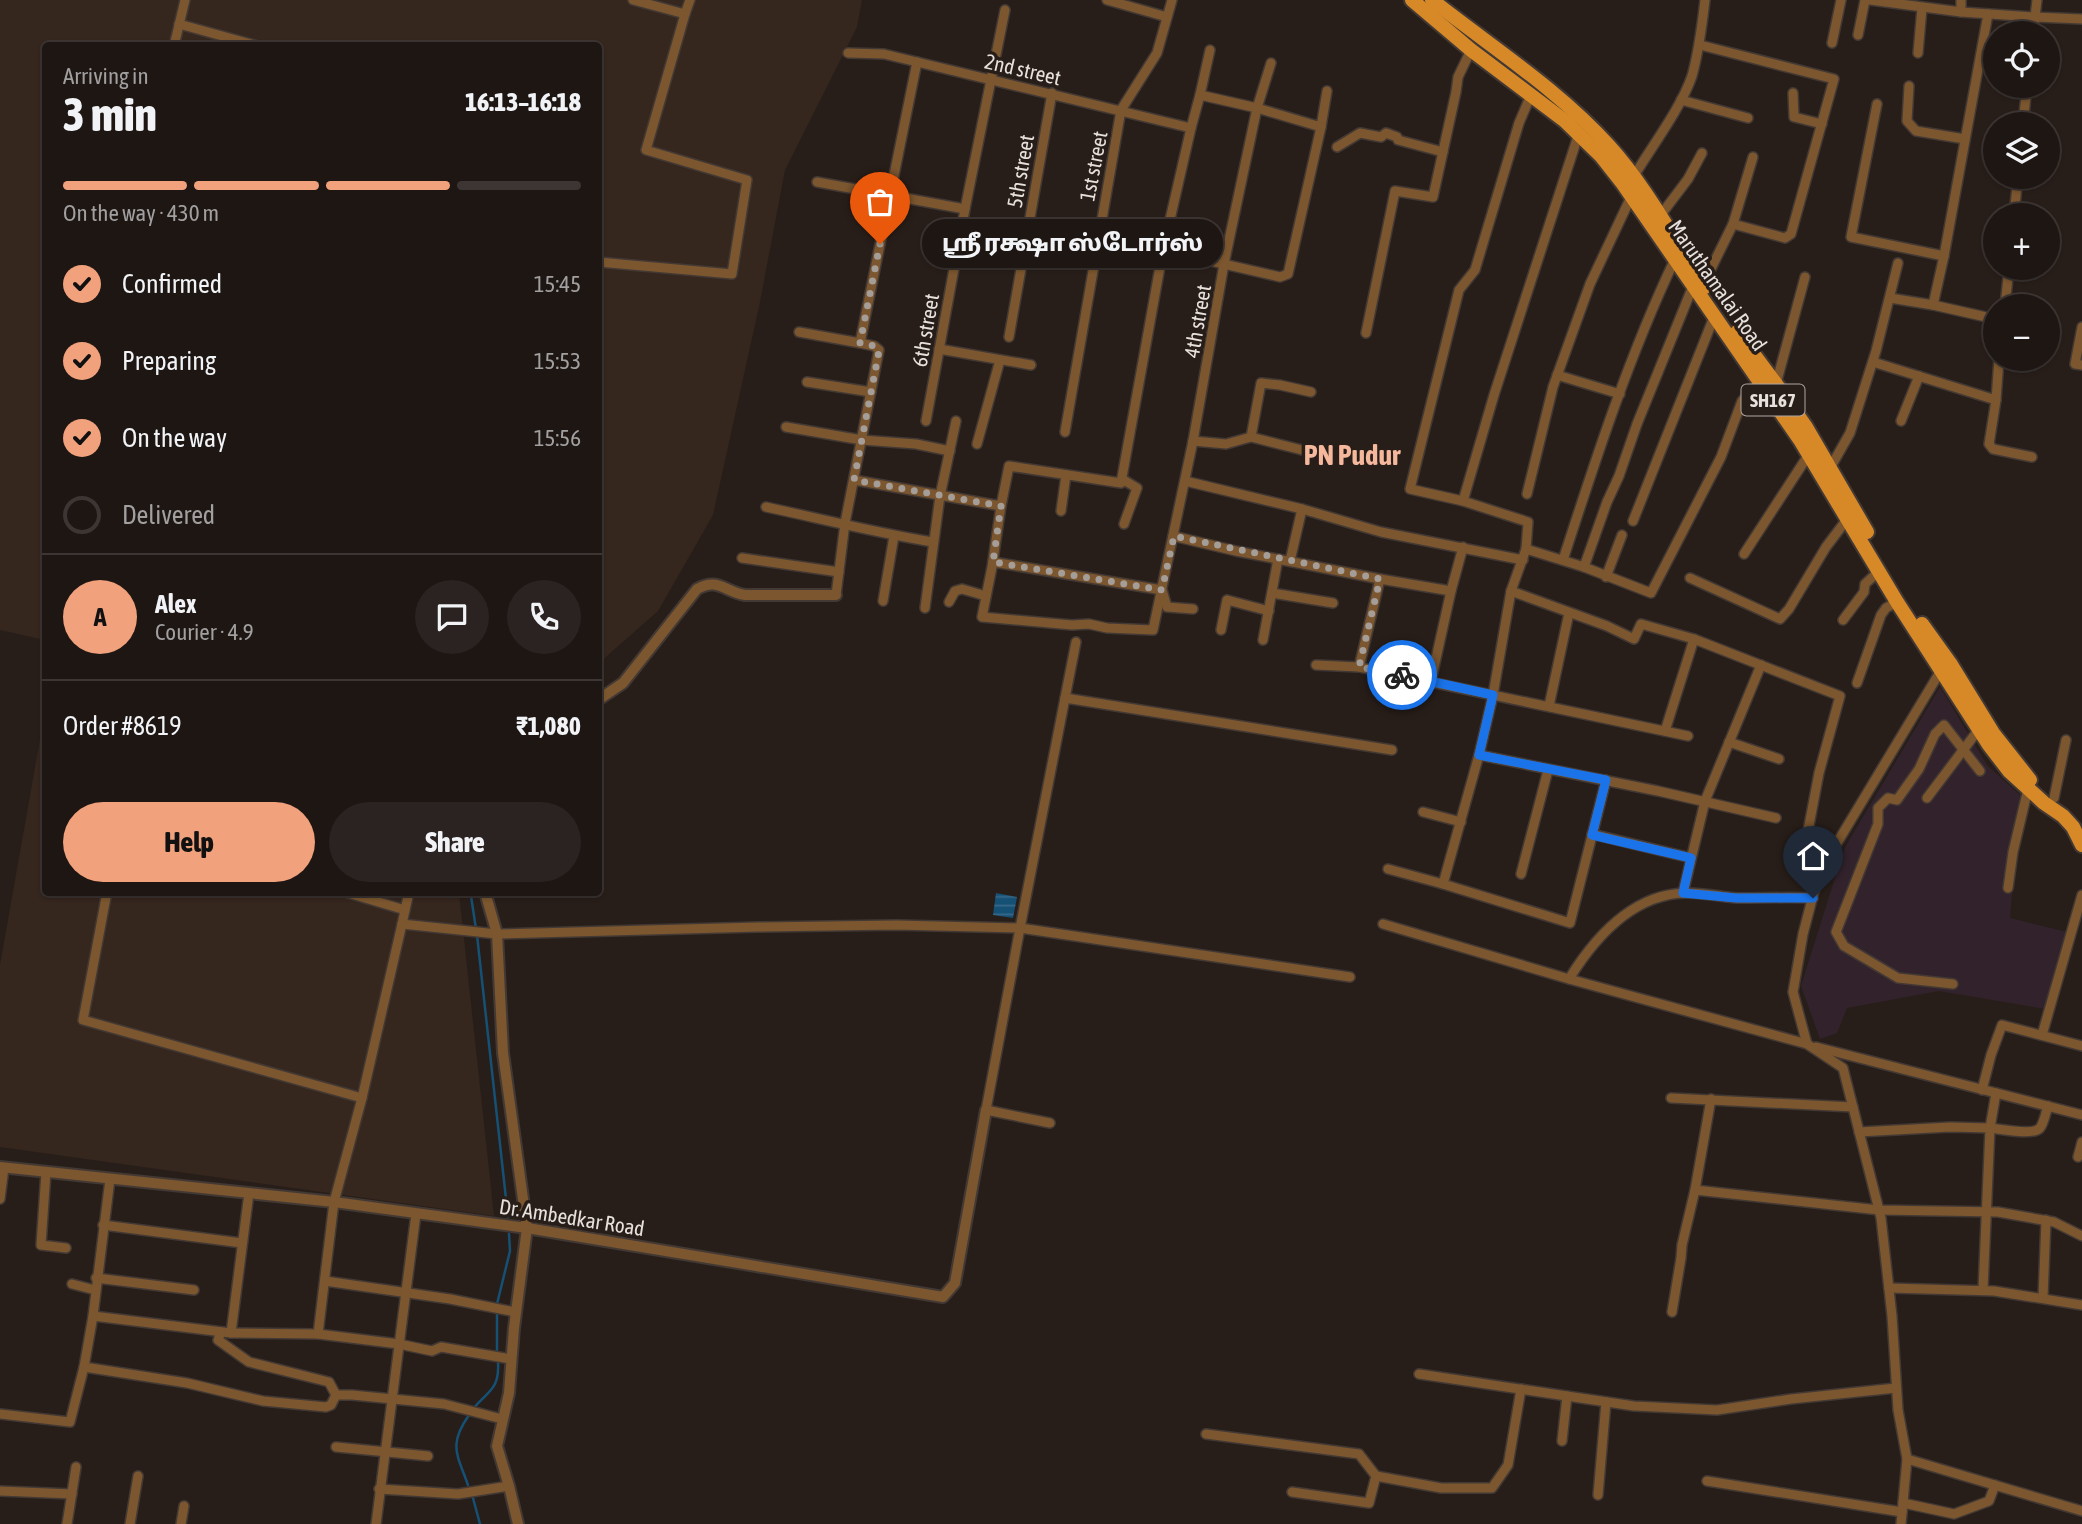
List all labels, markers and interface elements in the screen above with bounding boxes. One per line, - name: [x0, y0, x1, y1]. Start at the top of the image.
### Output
- map controls: [1983, 21, 2060, 371]
- button: locate: [1983, 21, 2060, 98]
- street label: 2nd street: [983, 49, 1063, 89]
- text: Arriving in: [63, 63, 149, 89]
- text: 16:13–16:18: [465, 87, 581, 117]
- text: 3 min: [63, 88, 157, 141]
- button: layers: [1983, 112, 2060, 189]
- street label: 1st street: [1074, 129, 1112, 203]
- street label: 5th street: [1002, 133, 1038, 209]
- pin: [850, 172, 910, 244]
- icon: bag: [861, 183, 899, 221]
- text: On the way · 430 m: [63, 200, 219, 226]
- button: +: [1983, 203, 2060, 280]
- street label: Maruthamalai Road: [1664, 215, 1772, 355]
- callout: ஶ்ரீ ரக்ஷா ஸ்டோர்ஸ்: [922, 219, 1223, 268]
- text: ஶ்ரீ ரக்ஷா ஸ்டோர்ஸ்: [942, 230, 1203, 256]
- icon: check: [63, 265, 101, 303]
- text: Confirmed: [122, 269, 222, 299]
- text: 15:45: [534, 271, 581, 297]
- street label: 4th street: [1179, 283, 1215, 359]
- street label: 6th street: [907, 292, 943, 368]
- button: −: [1983, 294, 2060, 371]
- icon: check: [63, 342, 101, 380]
- text: Preparing: [122, 346, 216, 376]
- text: 15:53: [534, 348, 581, 374]
- road number: SH167: [1742, 384, 1804, 416]
- icon: check: [63, 419, 101, 457]
- text: On the way: [122, 423, 227, 453]
- text: 15:56: [534, 425, 581, 451]
- district label: PN Pudur: [1304, 439, 1401, 471]
- text: Delivered: [122, 500, 215, 530]
- button: chat: [415, 580, 489, 654]
- button: phone: [507, 580, 581, 654]
- text: Alex: [155, 589, 196, 619]
- text: A: [94, 602, 106, 632]
- text: Courier · 4.9: [155, 619, 254, 645]
- courier: [1367, 640, 1437, 710]
- icon: bike: [1383, 656, 1421, 694]
- text: Order #8619: [63, 711, 182, 741]
- text: ₹1,080: [516, 711, 581, 741]
- button: Help: [63, 802, 315, 882]
- button: Share: [329, 802, 581, 882]
- pin: [1783, 826, 1843, 898]
- icon: home: [1794, 837, 1832, 875]
- street label: Dr. Ambedkar Road: [498, 1194, 646, 1240]

